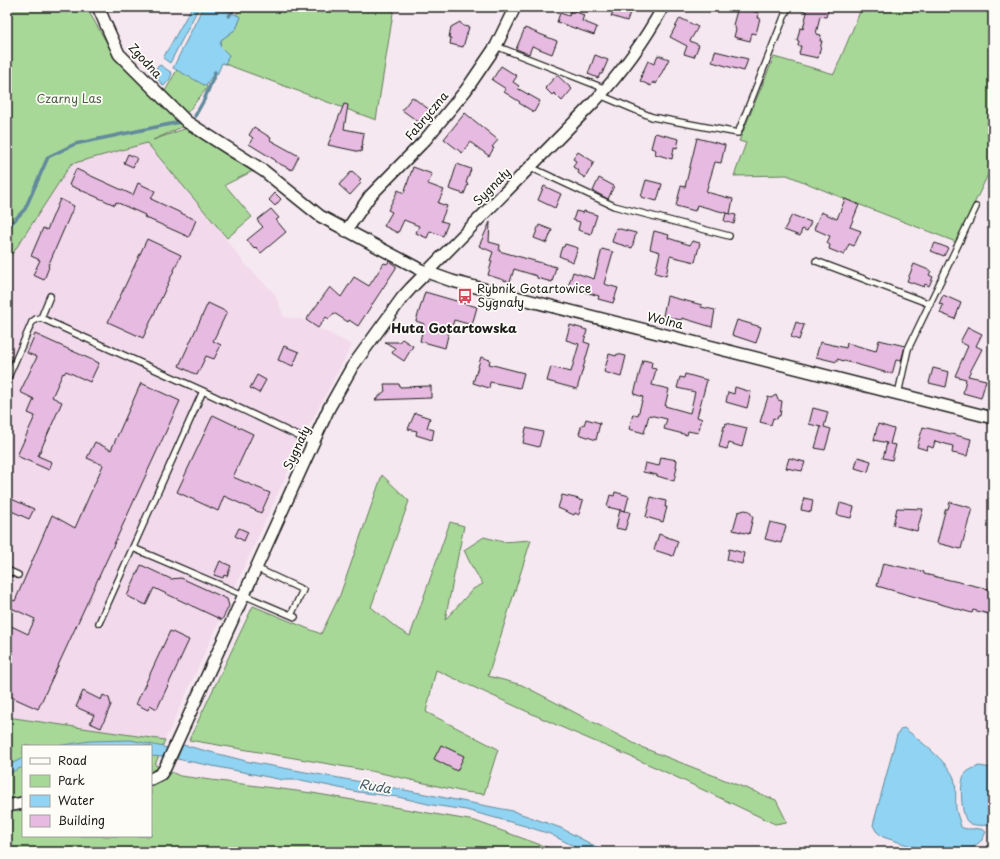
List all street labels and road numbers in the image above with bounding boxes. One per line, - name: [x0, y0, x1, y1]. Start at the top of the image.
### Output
- street label: Zgodna: [125, 39, 167, 82]
- street label: Fabryczna: [400, 87, 452, 144]
- street label: Sygnały: [468, 163, 514, 209]
- street label: Wolna: [645, 307, 686, 333]
- street label: Sygnały: [278, 422, 314, 473]

